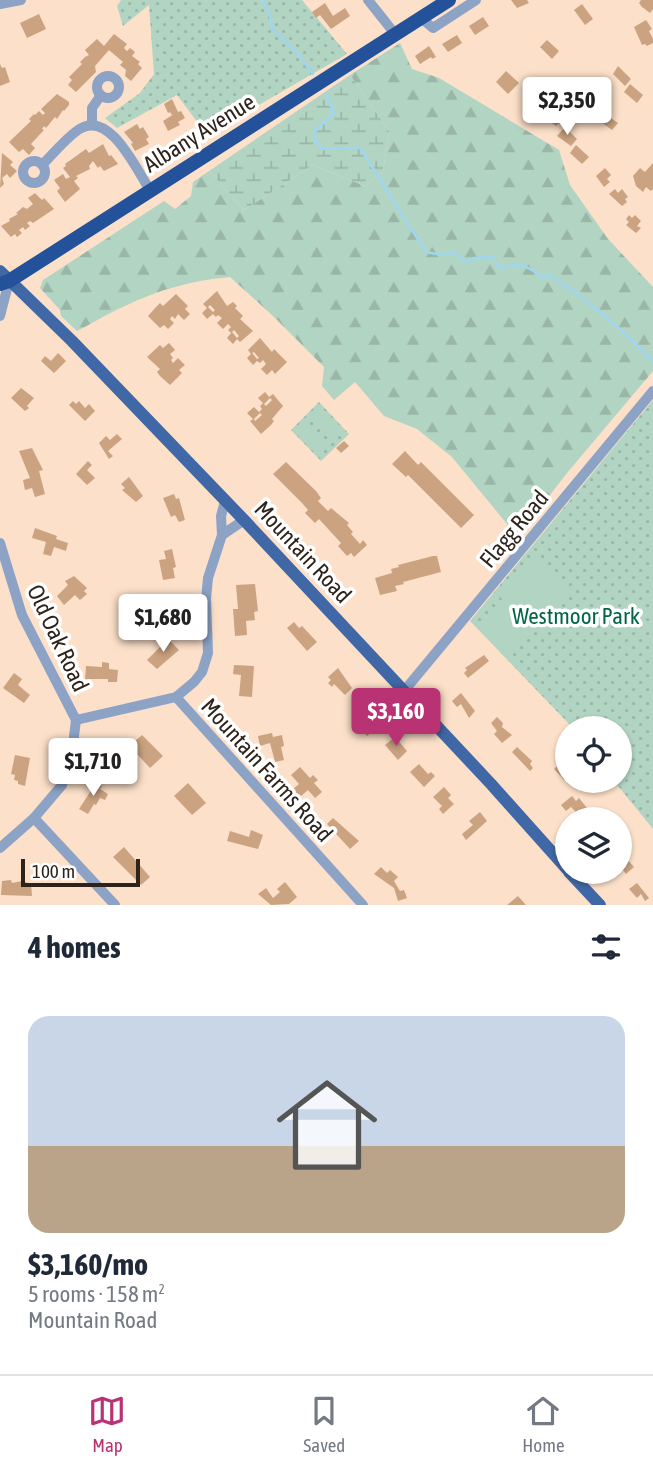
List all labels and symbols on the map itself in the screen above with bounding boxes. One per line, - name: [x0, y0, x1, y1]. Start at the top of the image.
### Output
- pin: $2,350: [510, 78, 624, 137]
- street label: Albany Avenue: [139, 88, 259, 178]
- street label: Flagg Road: [474, 485, 554, 573]
- street label: Mountain Road: [249, 496, 357, 608]
- street label: Old Oak Road: [22, 581, 94, 695]
- pin: $1,680: [106, 594, 220, 654]
- park label: Westmoor Park: [512, 603, 640, 629]
- pin: $3,160: [339, 688, 453, 748]
- street label: Mountain Farms Road: [196, 693, 338, 847]
- pin: $1,710: [36, 738, 150, 798]
- scale bar: [21, 856, 140, 888]

